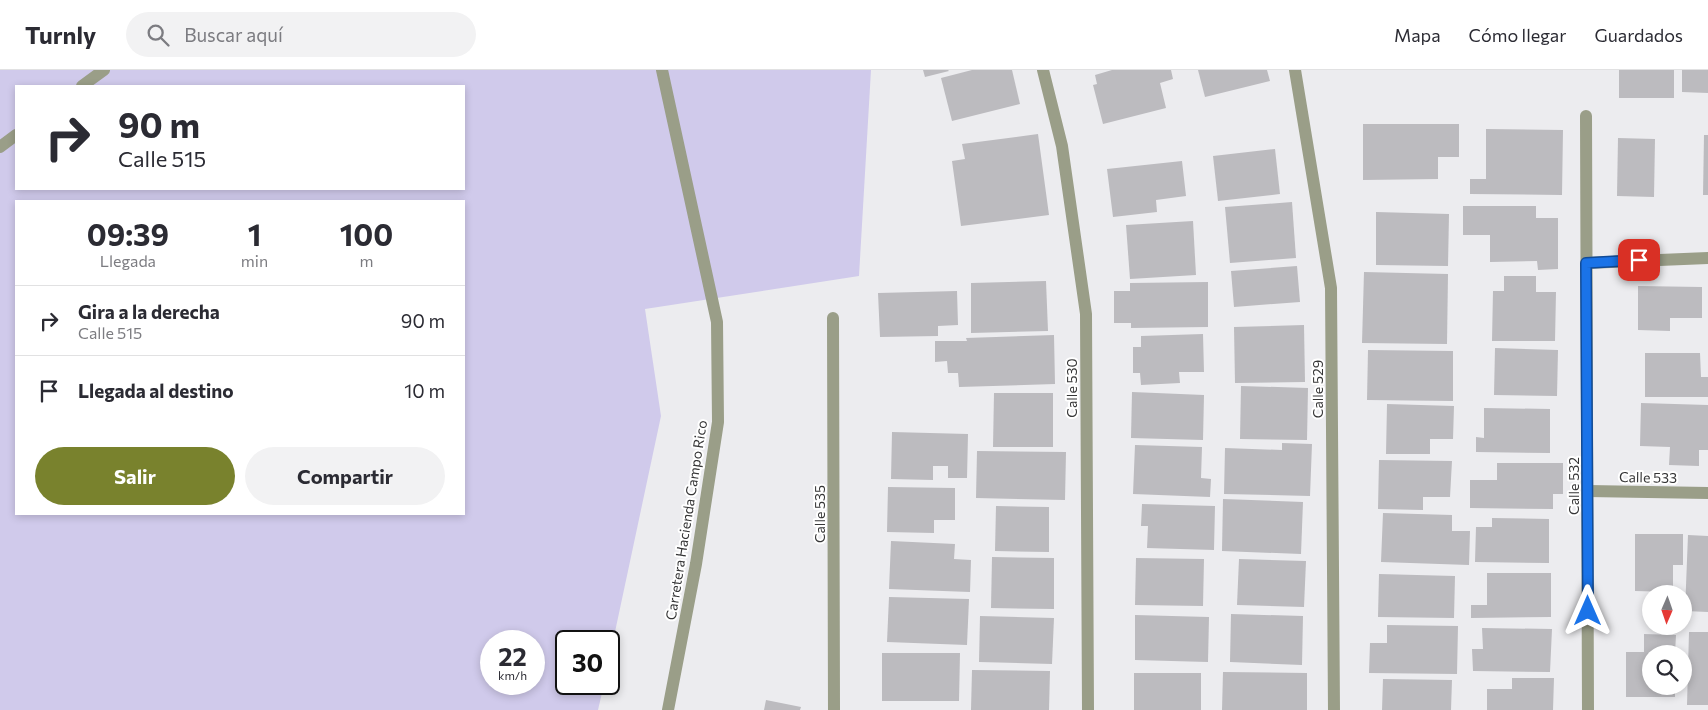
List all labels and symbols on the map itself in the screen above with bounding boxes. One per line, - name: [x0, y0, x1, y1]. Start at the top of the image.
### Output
- pin: [1618, 239, 1660, 281]
- street label: Calle 530: [1063, 358, 1080, 418]
- street label: Calle 529: [1309, 360, 1326, 418]
- street label: Carretera Hacienda Campo Rico: [662, 419, 710, 621]
- street label: Calle 532: [1565, 457, 1582, 515]
- street label: Calle 533: [1619, 468, 1677, 486]
- street label: Calle 535: [811, 485, 828, 543]
- position arrow: [1561, 584, 1613, 636]
- north arrow: [1642, 585, 1692, 635]
- speed limit sign: 30: [555, 630, 620, 695]

